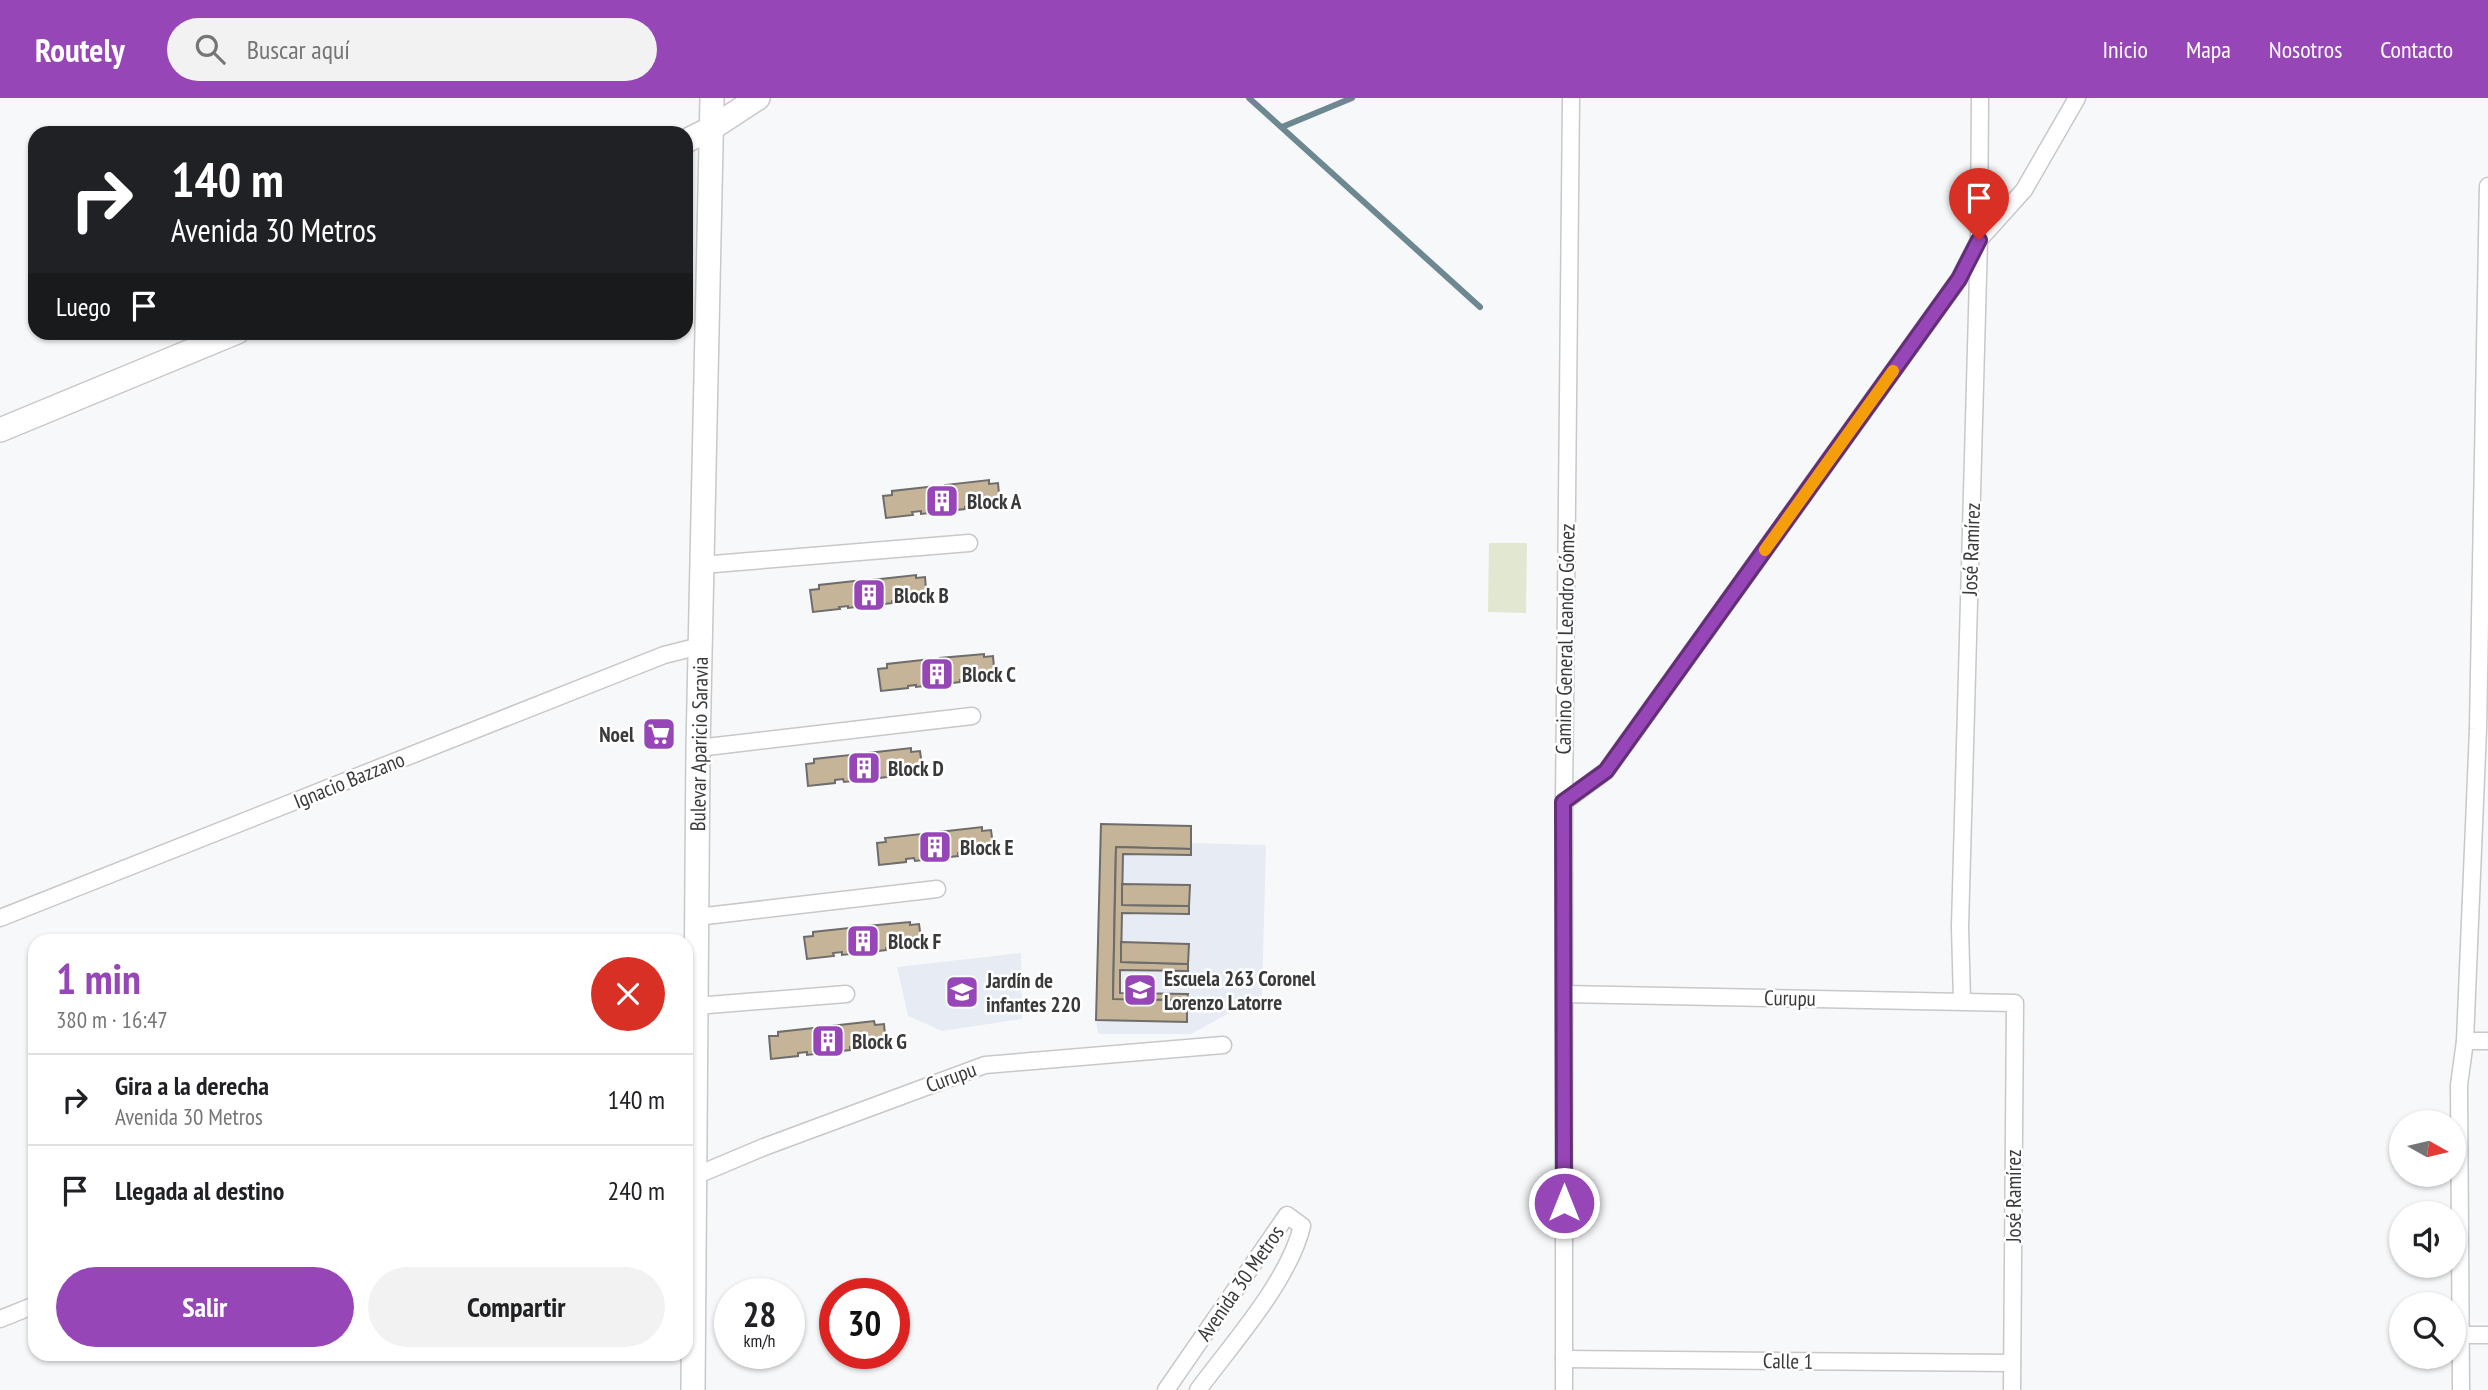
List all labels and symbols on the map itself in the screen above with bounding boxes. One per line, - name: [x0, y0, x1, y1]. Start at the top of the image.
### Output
- pin: [1949, 168, 2009, 240]
- building icon: Block A: [923, 482, 961, 520]
- place label: Block A: [967, 488, 1022, 515]
- street label: José Ramírez: [1956, 502, 1986, 597]
- street label: Camino General Leandro Gómez: [1549, 523, 1581, 755]
- building icon: Block B: [850, 576, 888, 614]
- place label: Block B: [894, 582, 949, 609]
- building icon: Block C: [918, 655, 956, 693]
- street label: Bulevar Aparicio Saravia: [684, 657, 714, 831]
- place label: Block C: [962, 661, 1016, 688]
- supermarket icon: Noel: [640, 715, 678, 753]
- place label: Noel: [599, 721, 635, 748]
- street label: Ignacio Bazzano: [290, 746, 408, 814]
- building icon: Block D: [845, 749, 883, 787]
- place label: Block D: [888, 755, 944, 782]
- building icon: Block E: [916, 828, 954, 866]
- place label: Block E: [960, 834, 1014, 861]
- building icon: Block F: [844, 922, 882, 960]
- place label: Block F: [888, 928, 942, 955]
- place label: Escuela 263 Coronel Lorenzo Latorre: [1164, 965, 1317, 1016]
- place label: Jardín de infantes 220: [985, 967, 1081, 1018]
- school or university icon: Escuela 263 Coronel Lorenzo Latorre: [1121, 971, 1159, 1009]
- school or university icon: Jardín de infantes 220: [943, 973, 981, 1011]
- street label: Curupu: [1764, 984, 1816, 1012]
- building icon: Block G: [809, 1022, 847, 1060]
- place label: Block G: [852, 1028, 907, 1055]
- street label: Curupu: [922, 1055, 980, 1099]
- north arrow: [2389, 1110, 2466, 1186]
- street label: José Ramírez: [2000, 1150, 2027, 1243]
- position arrow: [1527, 1166, 1601, 1240]
- street label: Avenida 30 Metros: [1190, 1220, 1290, 1346]
- speed limit sign: 30: [819, 1278, 910, 1369]
- street label: Calle 1: [1763, 1347, 1813, 1375]

